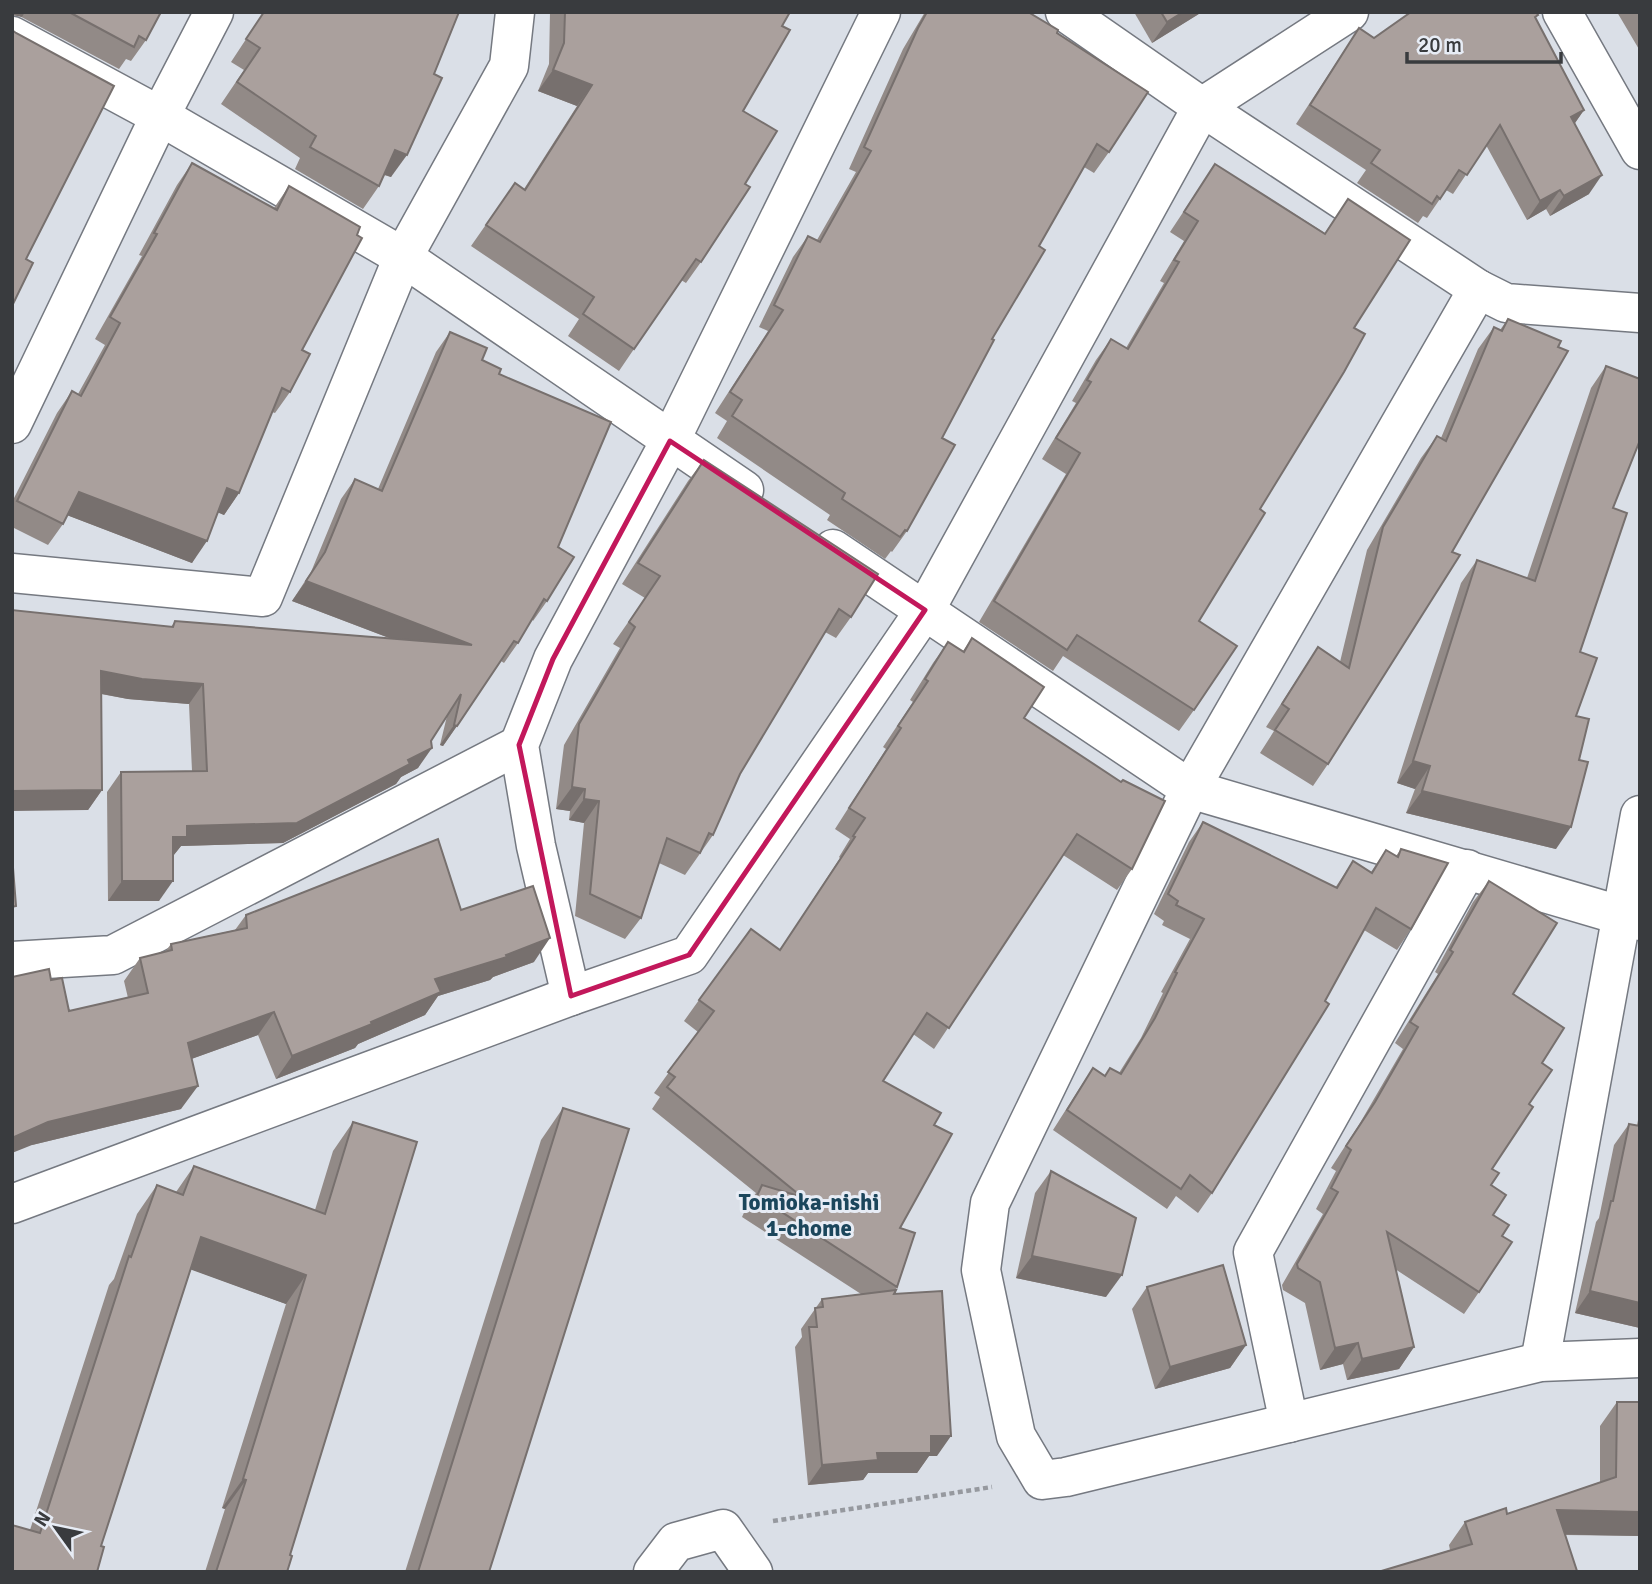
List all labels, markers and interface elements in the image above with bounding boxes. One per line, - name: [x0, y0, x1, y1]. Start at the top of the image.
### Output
- scale bar: [1407, 21, 1561, 65]
- text: 20 m: [1418, 32, 1462, 58]
- district label: Tomioka-nishi 1-chome: [739, 1188, 879, 1243]
- north arrow: [21, 1493, 91, 1563]
- text: N: [29, 1507, 56, 1531]

